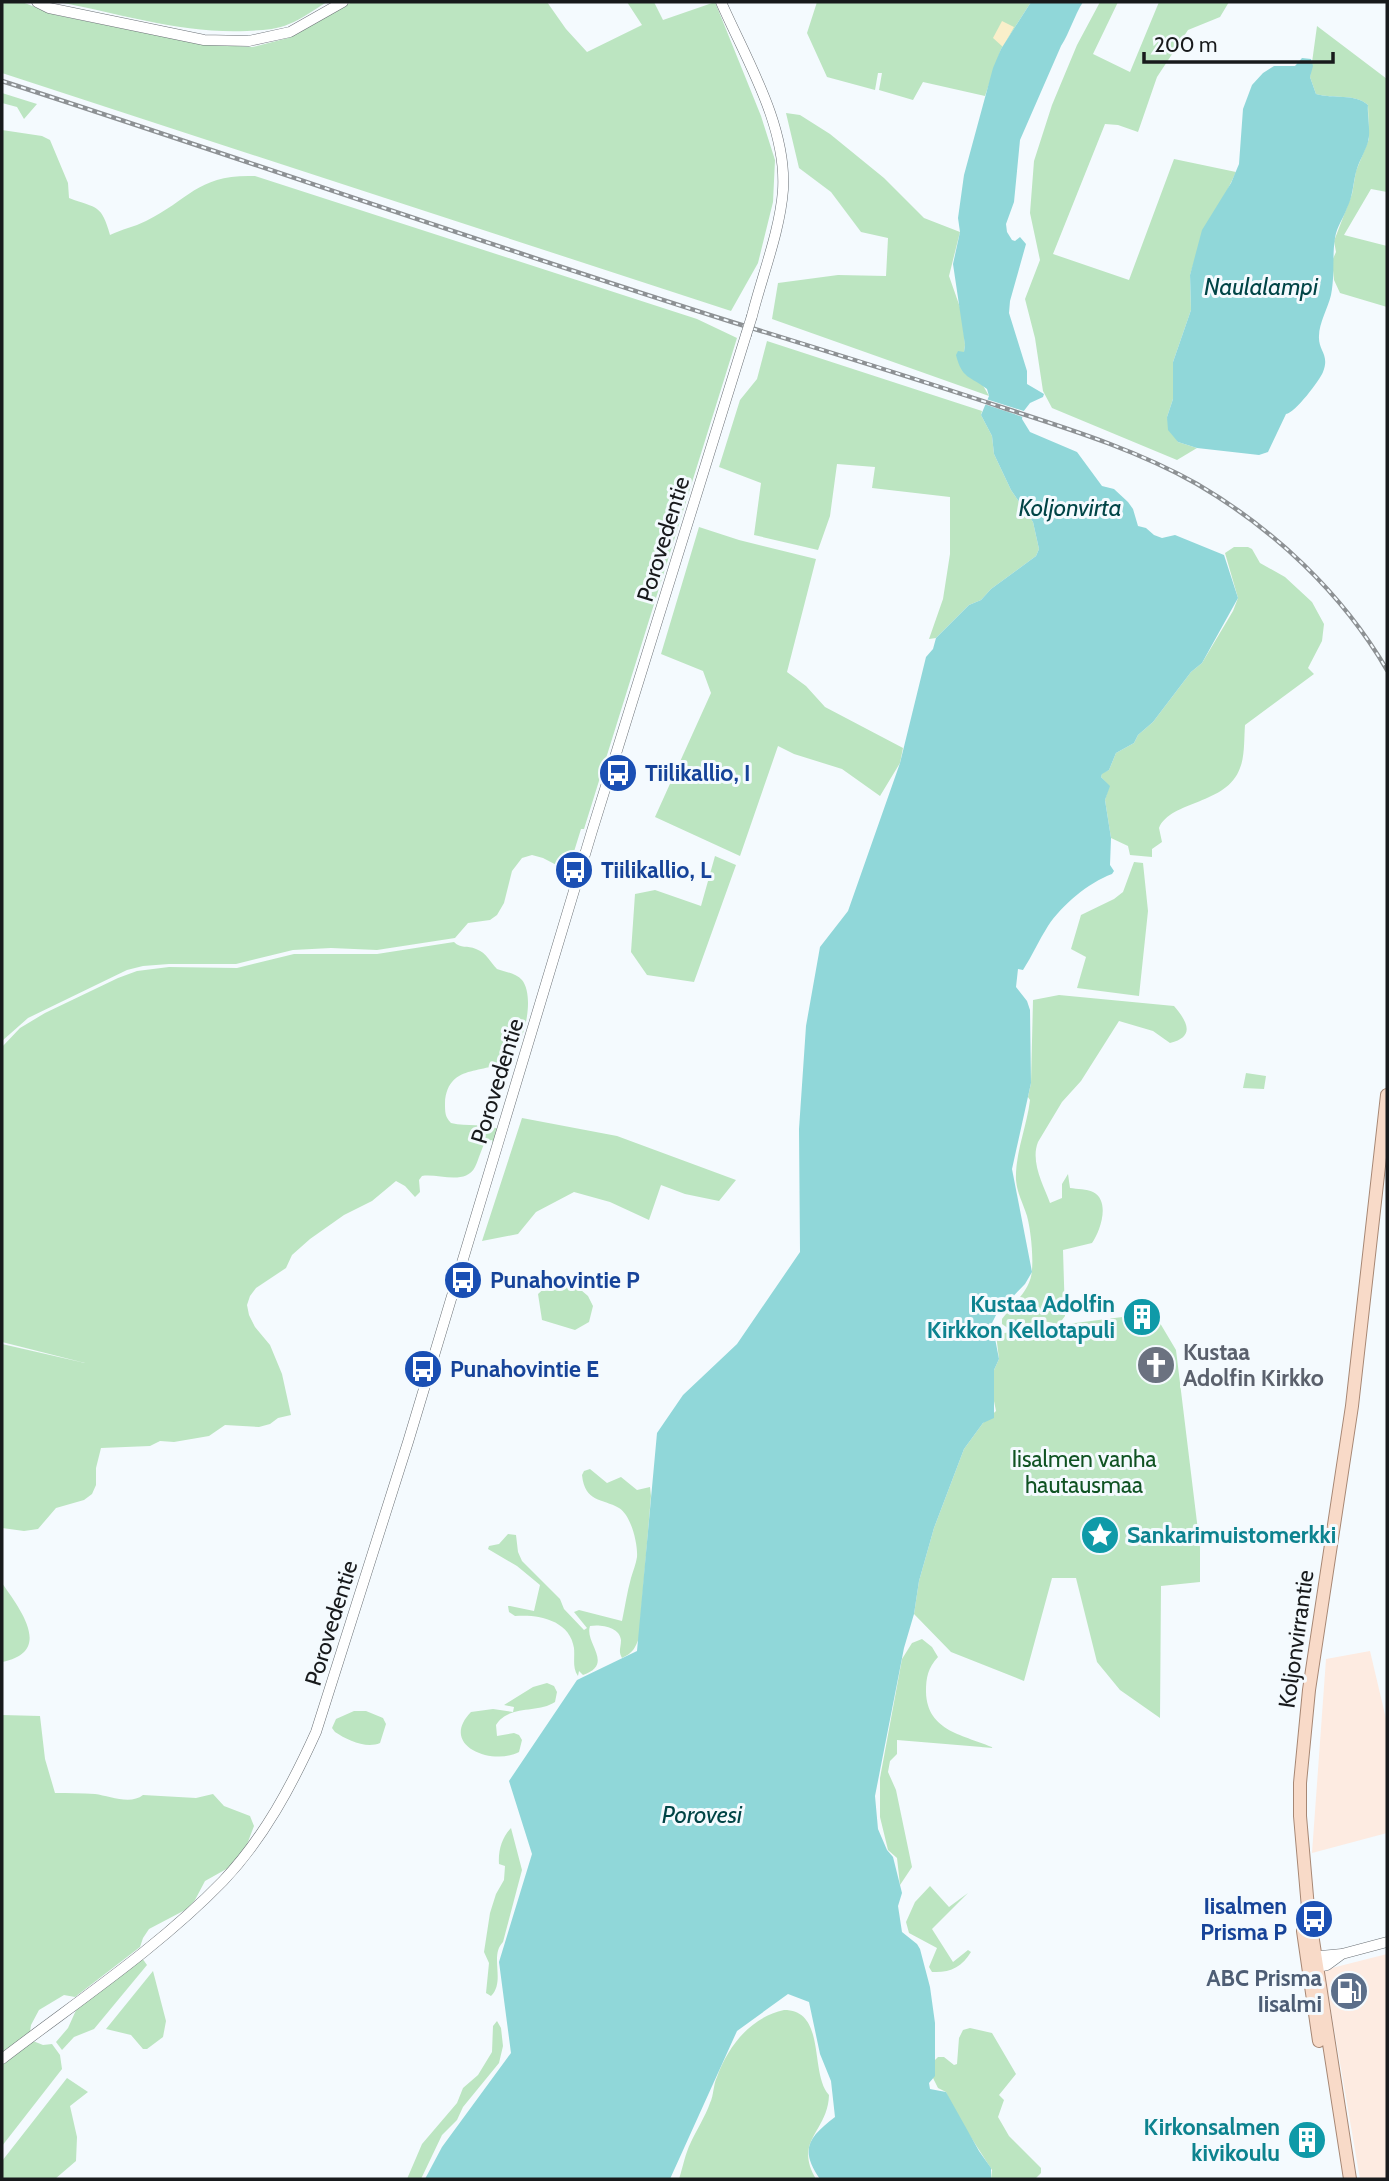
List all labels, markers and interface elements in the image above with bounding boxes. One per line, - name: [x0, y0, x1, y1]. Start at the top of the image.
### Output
- scale bar: [1144, 21, 1333, 65]
- text: 200 m: [1154, 32, 1217, 57]
- water label: Naulalampi: [1204, 272, 1319, 301]
- street label: Porovedentie: [631, 473, 695, 605]
- water label: Koljonvirta: [1018, 493, 1122, 522]
- bus stop icon: Tiilikallio, I: [597, 752, 639, 794]
- place label: Tiilikallio, I: [645, 759, 750, 787]
- bus stop icon: Tiilikallio, L: [553, 849, 595, 891]
- place label: Tiilikallio, L: [601, 856, 712, 884]
- street label: Porovedentie: [465, 1015, 529, 1147]
- bus stop icon: Punahovintie P: [442, 1259, 484, 1301]
- place label: Punahovintie P: [490, 1266, 640, 1294]
- place label: Kustaa Adolfin Kirkkon Kellotapuli: [927, 1290, 1115, 1344]
- building icon: Kustaa Adolfin Kirkkon Kellotapuli: [1121, 1296, 1163, 1338]
- place label: Kustaa Adolfin Kirkko: [1183, 1338, 1324, 1392]
- church icon: Kustaa Adolfin Kirkko: [1135, 1344, 1177, 1386]
- bus stop icon: Punahovintie E: [402, 1348, 444, 1390]
- place label: Punahovintie E: [450, 1355, 599, 1383]
- park label: Iisalmen vanha hautausmaa: [1011, 1445, 1157, 1499]
- place icon: Sankarimuistomerkki: [1079, 1514, 1121, 1556]
- place label: Sankarimuistomerkki: [1127, 1521, 1336, 1549]
- street label: Porovedentie: [299, 1557, 363, 1689]
- street label: Koljonvirrantie: [1272, 1568, 1320, 1710]
- water label: Porovesi: [662, 1800, 743, 1829]
- place label: Iisalmen Prisma P: [1200, 1892, 1287, 1946]
- bus stop icon: Iisalmen Prisma P: [1293, 1898, 1335, 1940]
- place label: ABC Prisma Iisalmi: [1206, 1964, 1323, 2018]
- fuel station icon: ABC Prisma Iisalmi: [1328, 1970, 1370, 2012]
- place label: Kirkonsalmen kivikoulu: [1144, 2113, 1280, 2167]
- building icon: Kirkonsalmen kivikoulu: [1286, 2119, 1328, 2161]

